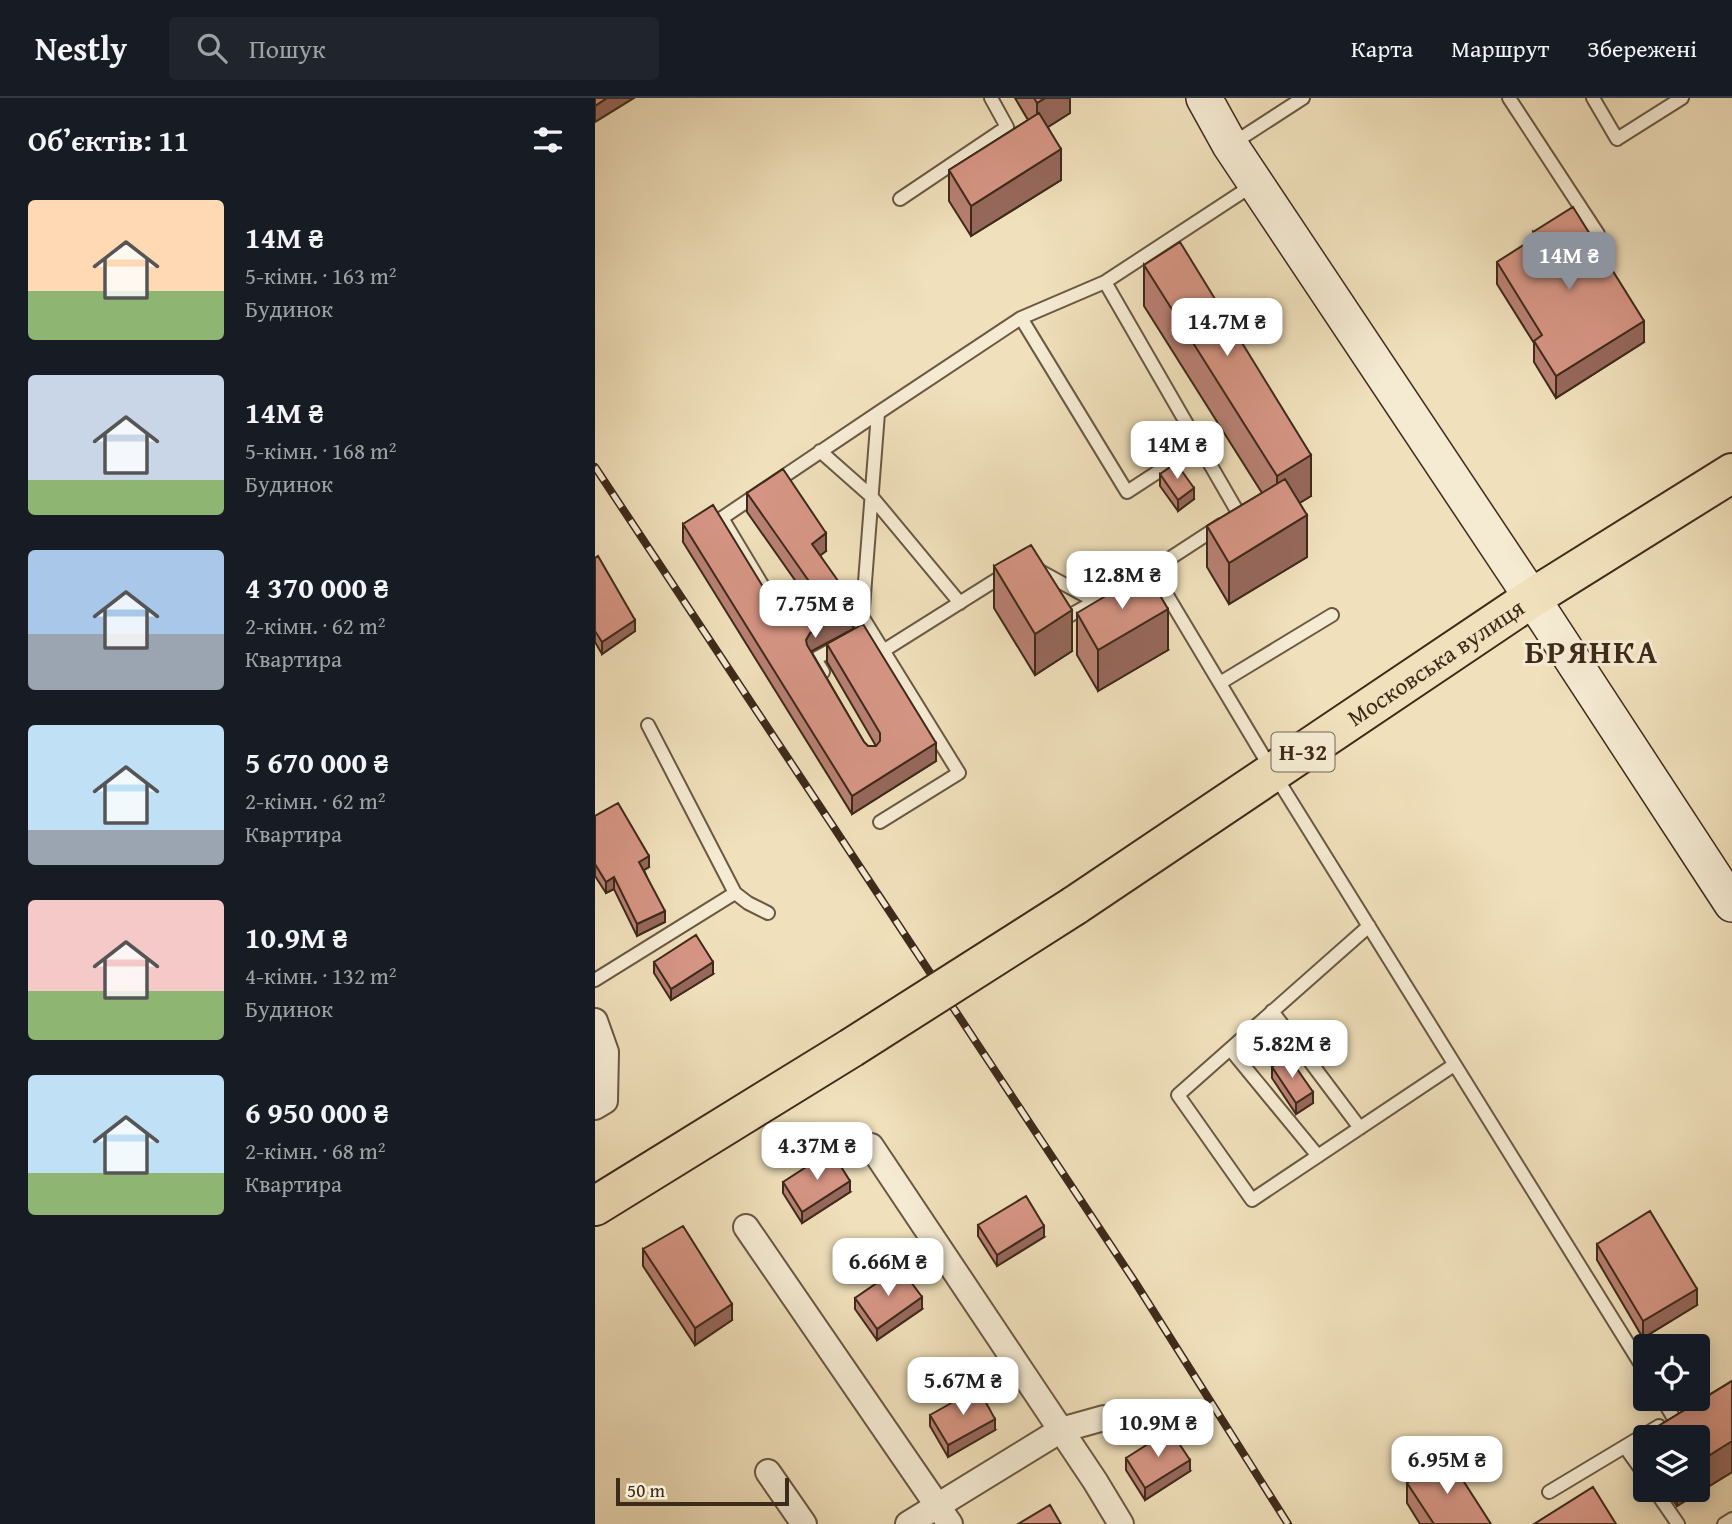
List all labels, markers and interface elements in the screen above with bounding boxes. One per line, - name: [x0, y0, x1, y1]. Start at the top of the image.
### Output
- search box: [169, 17, 659, 80]
- text: Nestly: [35, 24, 127, 72]
- icon: search: [193, 29, 231, 67]
- text: Пошук: [249, 29, 326, 68]
- text: Карта: [1351, 31, 1413, 66]
- text: Маршрут: [1451, 31, 1549, 66]
- text: Збережені: [1587, 31, 1697, 66]
- text: Об’єктів: 11: [28, 118, 189, 162]
- icon: filters: [529, 121, 567, 159]
- text: 14M ₴: [245, 215, 324, 259]
- icon: home: [84, 228, 168, 312]
- pin: 14M ₴: [1520, 232, 1618, 292]
- text: 14M ₴: [1539, 238, 1599, 271]
- text: 5-кімн. · 163 m²: [245, 259, 397, 292]
- text: Будинок: [245, 292, 333, 325]
- pin: 14.7M ₴: [1162, 299, 1292, 358]
- text: 14.7M ₴: [1187, 304, 1267, 337]
- text: 14M ₴: [245, 390, 324, 434]
- icon: home: [84, 403, 168, 487]
- pin: 14M ₴: [1128, 422, 1226, 481]
- text: 14M ₴: [1147, 427, 1207, 460]
- text: 5-кімн. · 168 m²: [245, 434, 397, 467]
- text: Будинок: [245, 467, 333, 500]
- pin: 12.8M ₴: [1057, 552, 1187, 611]
- text: 12.8M ₴: [1082, 557, 1162, 590]
- text: 4 370 000 ₴: [245, 565, 389, 609]
- icon: home: [84, 578, 168, 662]
- pin: 7.75M ₴: [750, 580, 880, 640]
- text: 7.75M ₴: [775, 586, 855, 619]
- street label: Московська вулиця: [1340, 590, 1531, 735]
- text: 2-кімн. · 62 m²: [245, 609, 386, 642]
- district label: БРЯНКА: [1525, 628, 1659, 675]
- text: Квартира: [245, 642, 342, 675]
- road number: Н-32: [1271, 732, 1335, 772]
- text: 5 670 000 ₴: [245, 740, 389, 784]
- icon: home: [84, 753, 168, 837]
- text: 2-кімн. · 62 m²: [245, 784, 386, 817]
- text: Квартира: [245, 817, 342, 850]
- text: 10.9M ₴: [245, 915, 348, 959]
- icon: home: [84, 928, 168, 1012]
- text: 4-кімн. · 132 m²: [245, 959, 397, 992]
- text: Будинок: [245, 992, 333, 1025]
- pin: 5.82M ₴: [1227, 1020, 1357, 1080]
- text: 5.82M ₴: [1252, 1026, 1332, 1059]
- text: 6 950 000 ₴: [245, 1090, 389, 1134]
- icon: home: [84, 1103, 168, 1187]
- pin: 4.37M ₴: [752, 1122, 882, 1182]
- text: 4.37M ₴: [777, 1128, 857, 1161]
- text: 2-кімн. · 68 m²: [245, 1134, 386, 1167]
- text: Квартира: [245, 1167, 342, 1200]
- pin: 6.66M ₴: [823, 1238, 953, 1298]
- text: 6.66M ₴: [848, 1244, 928, 1277]
- map controls: [1633, 1334, 1710, 1502]
- button: locate: [1633, 1334, 1710, 1411]
- pin: 5.67M ₴: [898, 1358, 1028, 1417]
- text: 5.67M ₴: [923, 1363, 1003, 1396]
- pin: 10.9M ₴: [1093, 1400, 1223, 1459]
- text: 10.9M ₴: [1118, 1405, 1198, 1438]
- button: layers: [1633, 1425, 1710, 1502]
- pin: 6.95M ₴: [1382, 1436, 1512, 1496]
- text: 6.95M ₴: [1407, 1442, 1487, 1475]
- scale bar: [616, 1475, 789, 1507]
- text: 50 m: [627, 1476, 665, 1504]

